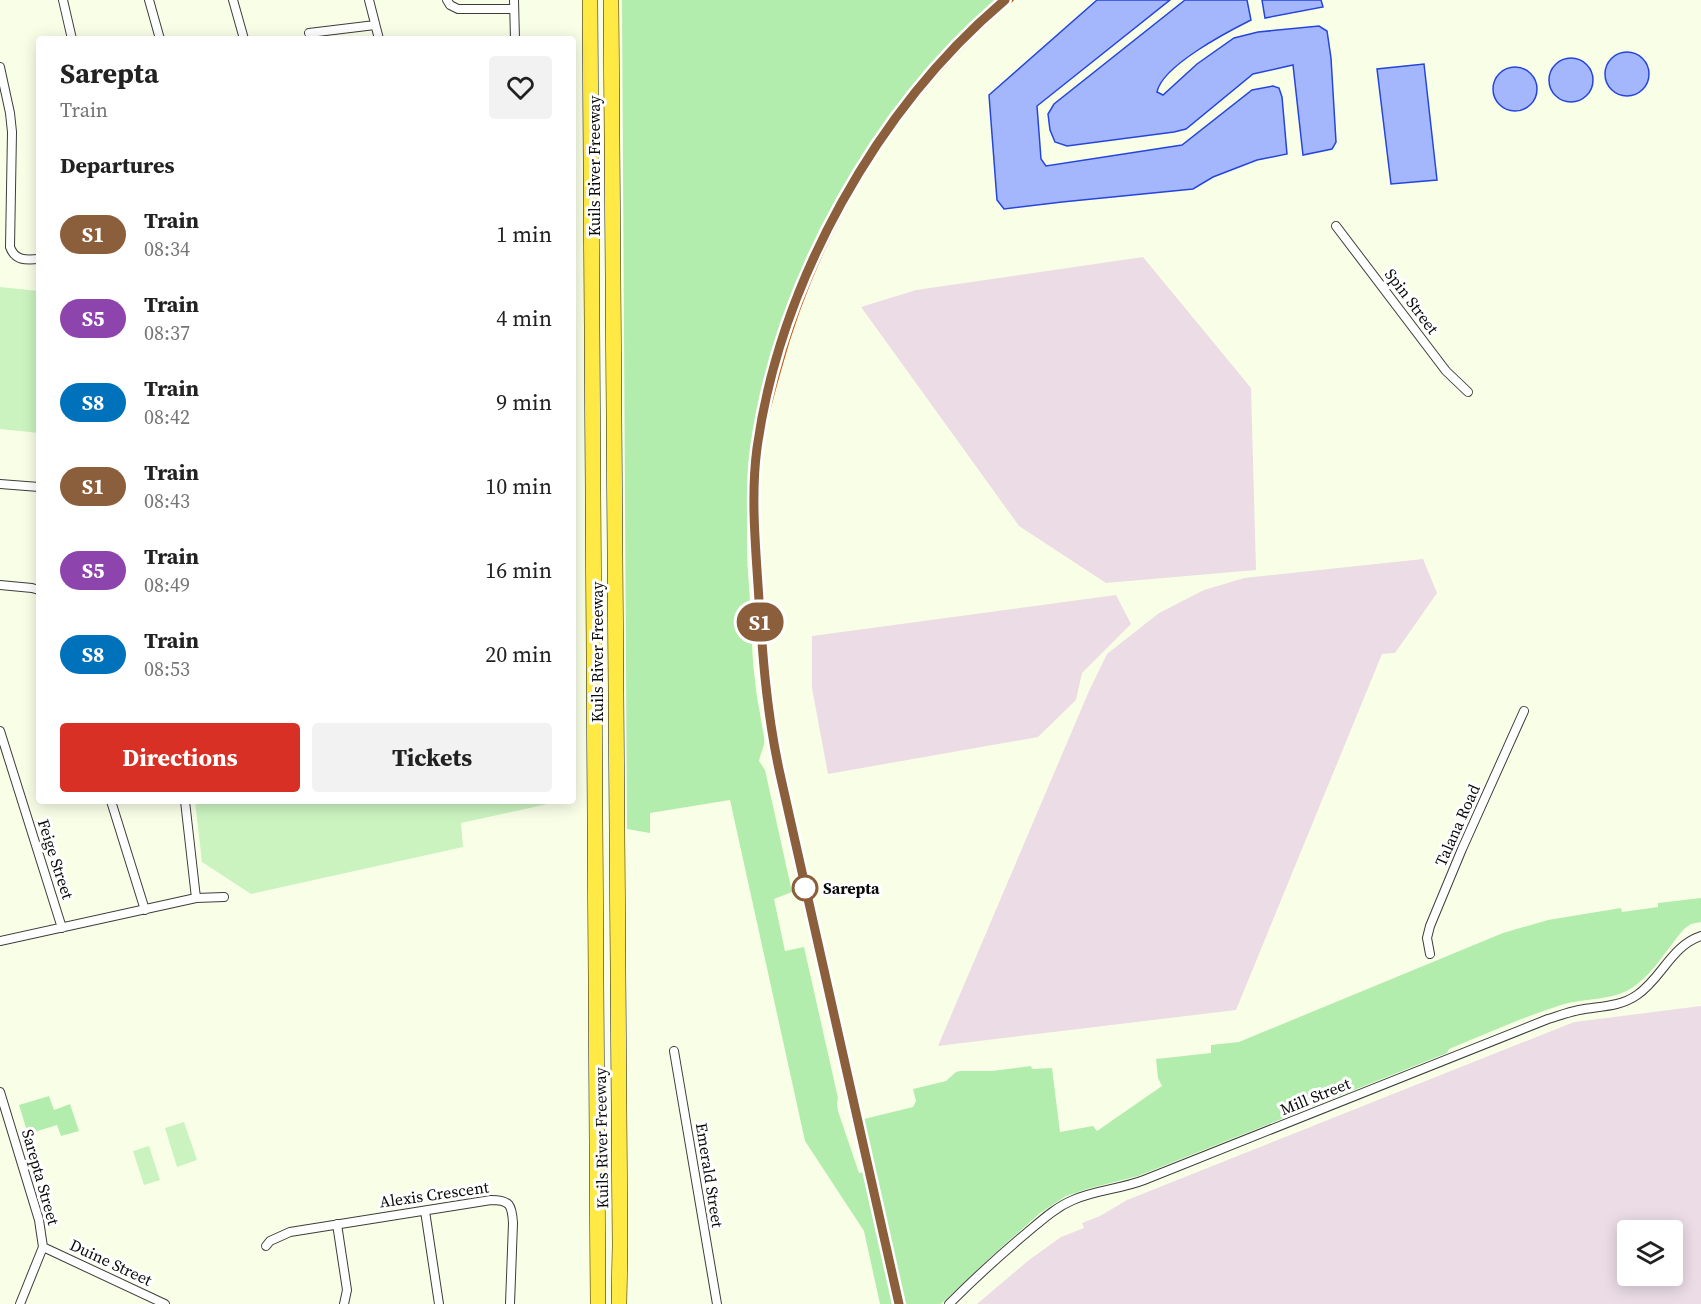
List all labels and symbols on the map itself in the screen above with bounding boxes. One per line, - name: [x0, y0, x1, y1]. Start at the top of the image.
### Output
- street label: Kuils River Freeway: [583, 95, 605, 237]
- street label: Spin Street: [1380, 264, 1444, 339]
- street label: Kuils River Freeway: [586, 581, 608, 723]
- line badge: S1: [733, 602, 787, 642]
- street label: Talana Road: [1429, 780, 1485, 870]
- street label: Feige Street: [33, 816, 80, 903]
- marker: Sarepta: [792, 875, 818, 901]
- place label: Sarepta: [823, 877, 880, 899]
- street label: Kuils River Freeway: [589, 1066, 613, 1209]
- street label: Mill Street: [1277, 1072, 1354, 1120]
- street label: Emerald Street: [691, 1121, 729, 1230]
- street label: Sarepta Street: [17, 1127, 65, 1228]
- street label: Alexis Crescent: [378, 1175, 491, 1213]
- street label: Duine Street: [66, 1233, 156, 1291]

